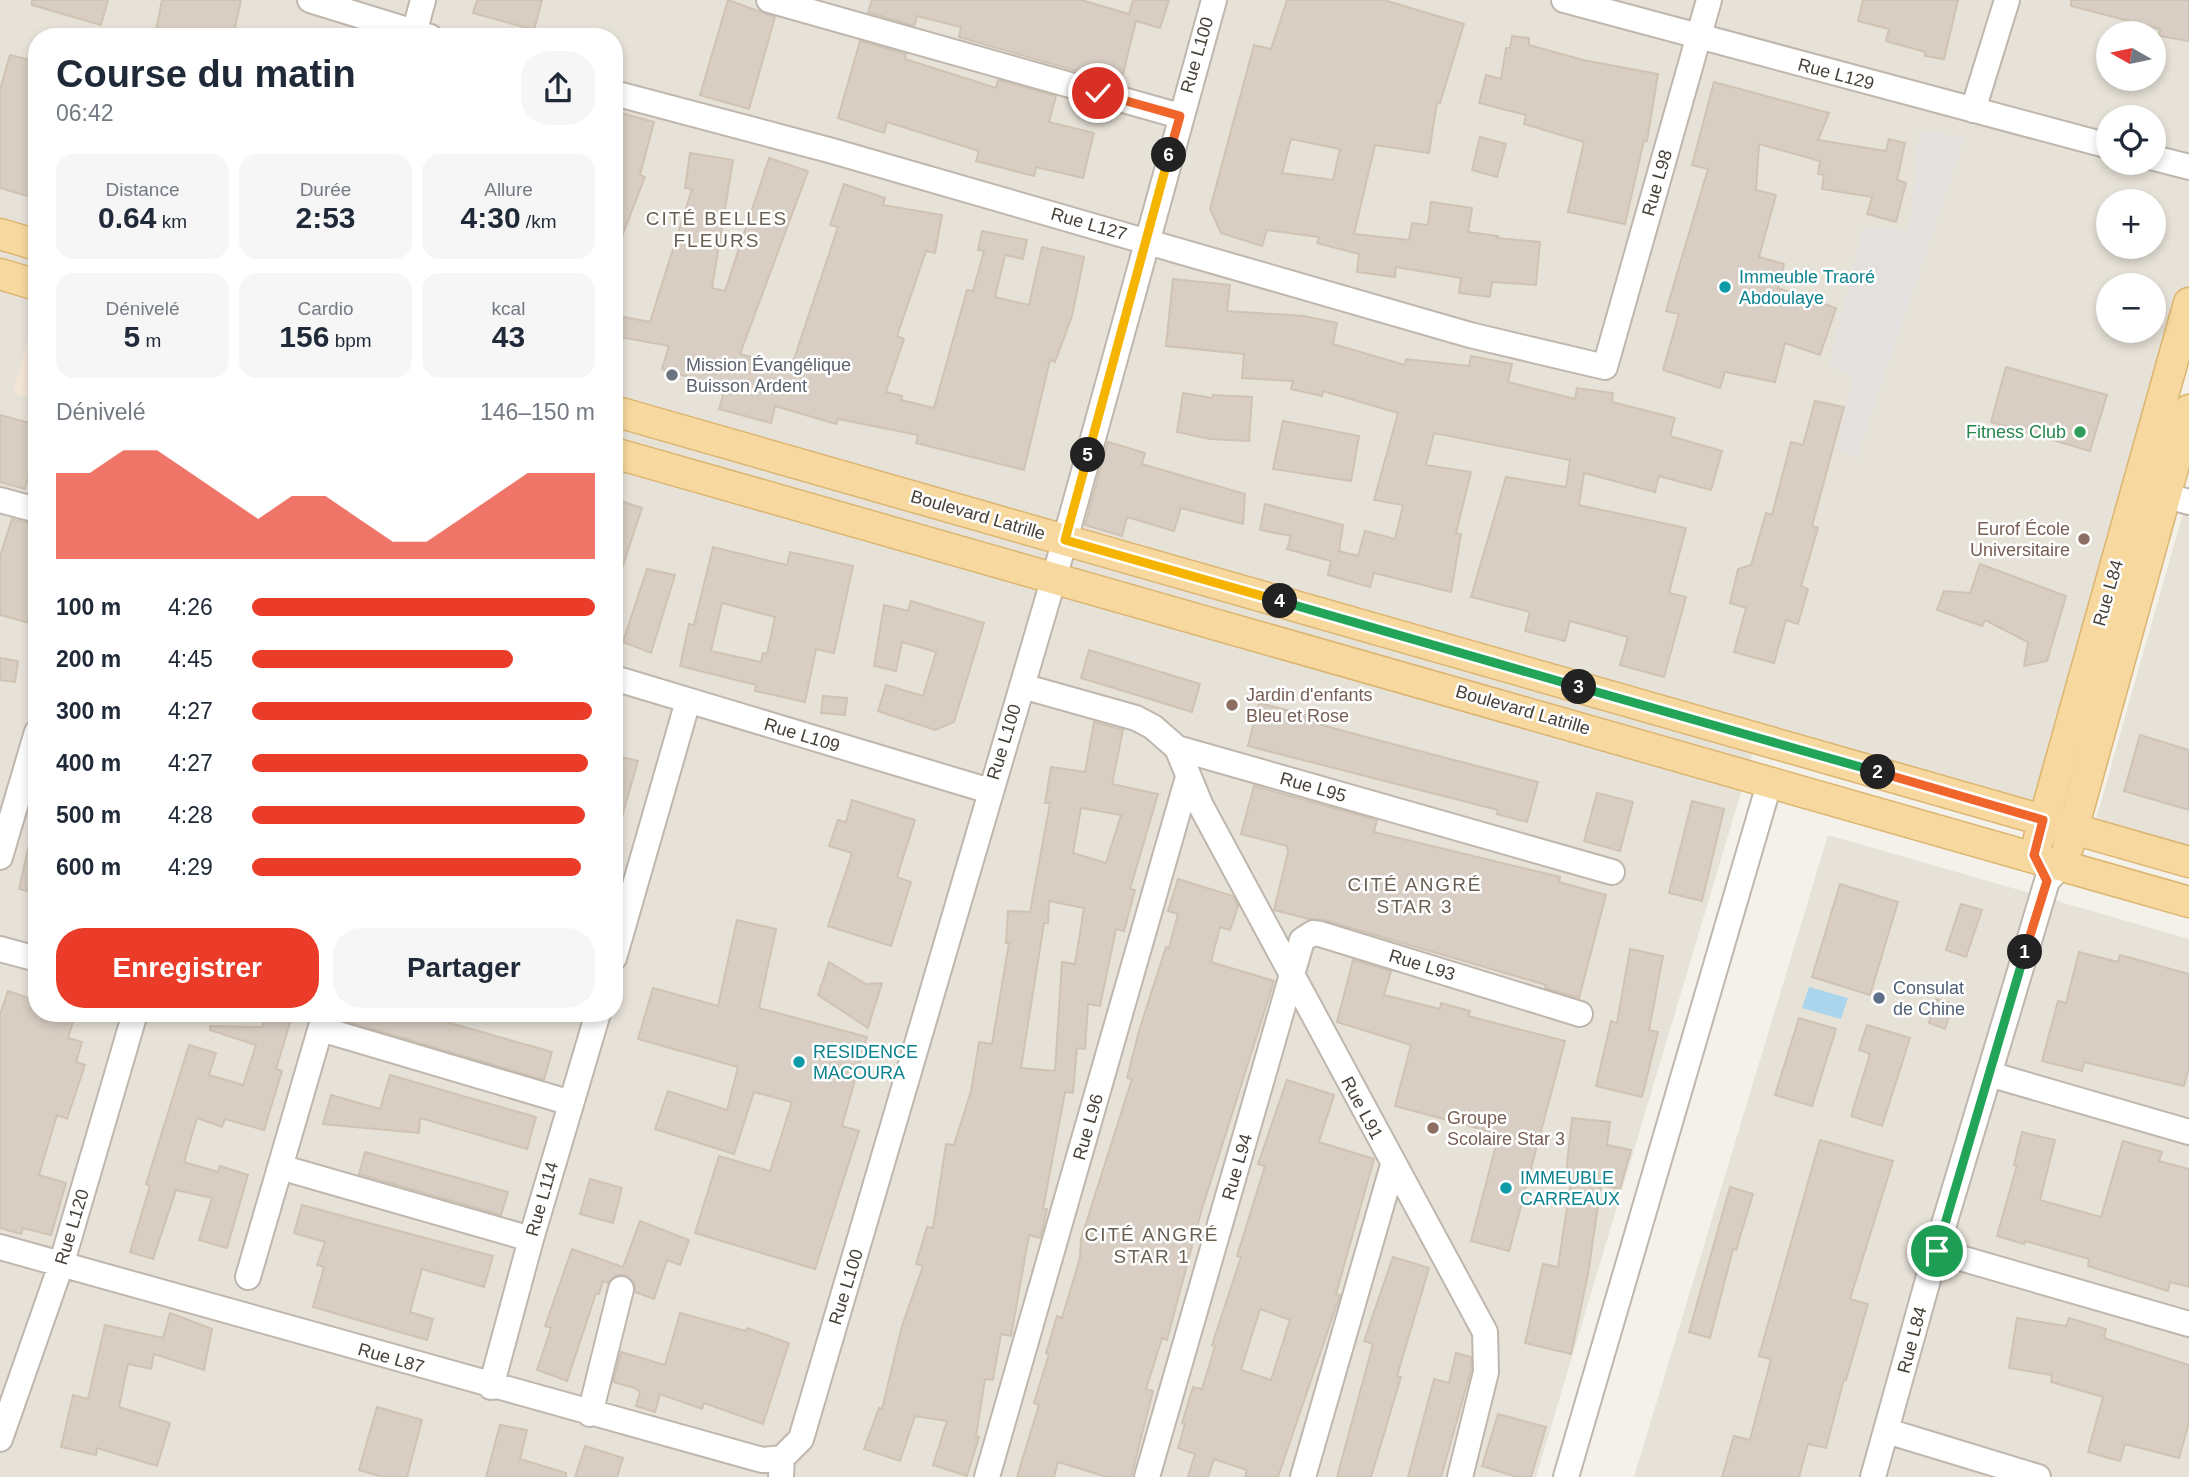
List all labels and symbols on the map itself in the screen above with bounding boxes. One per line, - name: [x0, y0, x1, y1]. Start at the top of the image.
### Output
- street label: Rue L100: [1177, 15, 1217, 95]
- north arrow: [2096, 21, 2166, 91]
- street label: Rue L129: [1796, 54, 1876, 94]
- pin: [1068, 63, 1128, 123]
- pin: 6: [1152, 138, 1186, 172]
- street label: Rue L98: [1638, 148, 1676, 218]
- street label: Rue L127: [1049, 204, 1129, 244]
- district label: CITÉ BELLES FLEURS: [646, 208, 788, 251]
- place label: Immeuble Traoré Abdoulaye: [1739, 267, 1875, 308]
- marker: Immeuble Traoré Abdoulaye: [1717, 279, 1733, 295]
- place label: Mission Évangélique Buisson Ardent: [686, 355, 851, 396]
- marker: Mission Évangélique Buisson Ardent: [664, 367, 680, 383]
- place label: Fitness Club: [1966, 422, 2066, 442]
- marker: Fitness Club: [2072, 424, 2088, 440]
- pin: 5: [1070, 438, 1106, 472]
- street label: Boulevard Latrille: [908, 486, 1048, 544]
- place label: Eurof École Universitaire: [1970, 519, 2070, 560]
- marker: Eurof École Universitaire: [2076, 531, 2092, 547]
- street label: Rue L84: [2089, 558, 2127, 628]
- pin: 4: [1262, 584, 1298, 618]
- pin: 3: [1562, 670, 1596, 704]
- street label: Boulevard Latrille: [1453, 681, 1593, 739]
- place label: Jardin d'enfants Bleu et Rose: [1246, 685, 1373, 726]
- marker: Jardin d'enfants Bleu et Rose: [1224, 697, 1240, 713]
- street label: Rue L100: [983, 702, 1025, 782]
- street label: Rue L109: [762, 714, 842, 756]
- pin: 2: [1860, 754, 1896, 790]
- street label: Rue L95: [1278, 768, 1348, 806]
- district label: CITÉ ANGRÉ STAR 3: [1347, 874, 1483, 917]
- pin: 1: [2008, 934, 2042, 970]
- street label: Rue L93: [1387, 945, 1457, 985]
- place label: Consulat de Chine: [1893, 978, 1965, 1019]
- marker: Consulat de Chine: [1871, 990, 1887, 1006]
- place label: RESIDENCE MACOURA: [813, 1042, 918, 1083]
- marker: RESIDENCE MACOURA: [791, 1054, 807, 1070]
- street label: Rue L91: [1337, 1073, 1387, 1143]
- street label: Rue L96: [1069, 1092, 1107, 1162]
- place label: Groupe Scolaire Star 3: [1447, 1108, 1565, 1149]
- marker: Groupe Scolaire Star 3: [1425, 1120, 1441, 1136]
- street label: Rue L94: [1218, 1132, 1256, 1202]
- street label: Rue L114: [522, 1159, 562, 1239]
- place label: IMMEUBLE CARREAUX: [1520, 1168, 1620, 1209]
- marker: IMMEUBLE CARREAUX: [1498, 1180, 1514, 1196]
- street label: Rue L120: [51, 1187, 93, 1267]
- pin: [1907, 1221, 1967, 1281]
- district label: CITÉ ANGRÉ STAR 1: [1084, 1224, 1220, 1267]
- street label: Rue L100: [825, 1247, 867, 1327]
- street label: Rue L84: [1894, 1305, 1930, 1375]
- street label: Rue L87: [356, 1339, 426, 1377]

